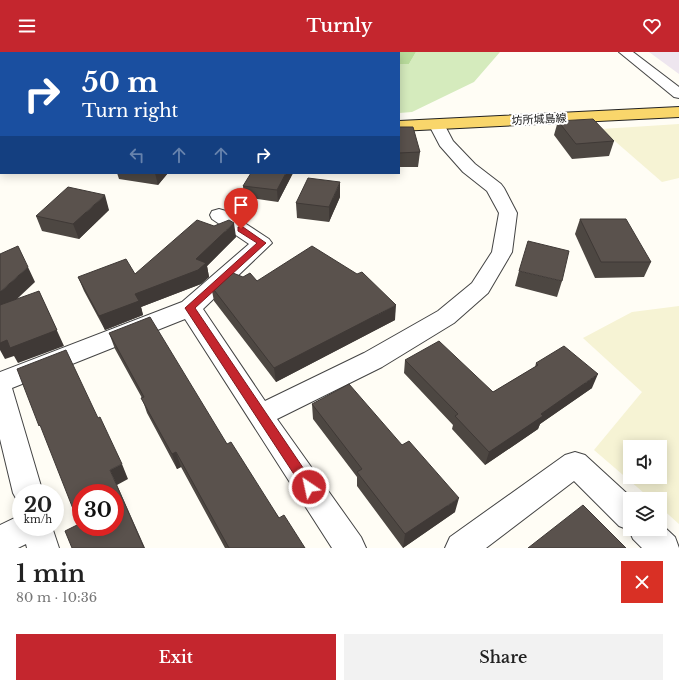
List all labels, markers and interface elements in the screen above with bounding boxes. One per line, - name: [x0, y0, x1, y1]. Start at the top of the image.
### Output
- icon: menu: [16, 15, 38, 37]
- text: Turnly: [307, 15, 372, 37]
- icon: heart: [641, 15, 663, 37]
- text: 50 m: [82, 65, 158, 100]
- icon: right: [16, 68, 68, 120]
- text: Turn right: [82, 100, 178, 122]
- street label: 坊所城島線: [511, 111, 567, 127]
- icon: left: [126, 144, 148, 166]
- icon: ahead: [168, 144, 190, 166]
- icon: ahead: [210, 144, 232, 166]
- icon: right: [252, 144, 274, 166]
- pin: [224, 188, 258, 229]
- icon: arrive: [230, 194, 252, 216]
- map controls: [623, 440, 667, 536]
- button: sound: [623, 440, 667, 484]
- position arrow: [288, 466, 330, 508]
- speed limit sign: 30: [72, 484, 124, 536]
- button: layers: [623, 492, 667, 536]
- text: 20: [24, 493, 52, 517]
- text: km/h: [24, 513, 52, 526]
- text: 1 min: [16, 559, 85, 588]
- button: close: [621, 561, 663, 603]
- text: 80 m · 10:36: [16, 589, 97, 606]
- button: Exit: [16, 634, 336, 680]
- button: Share: [344, 634, 663, 680]

